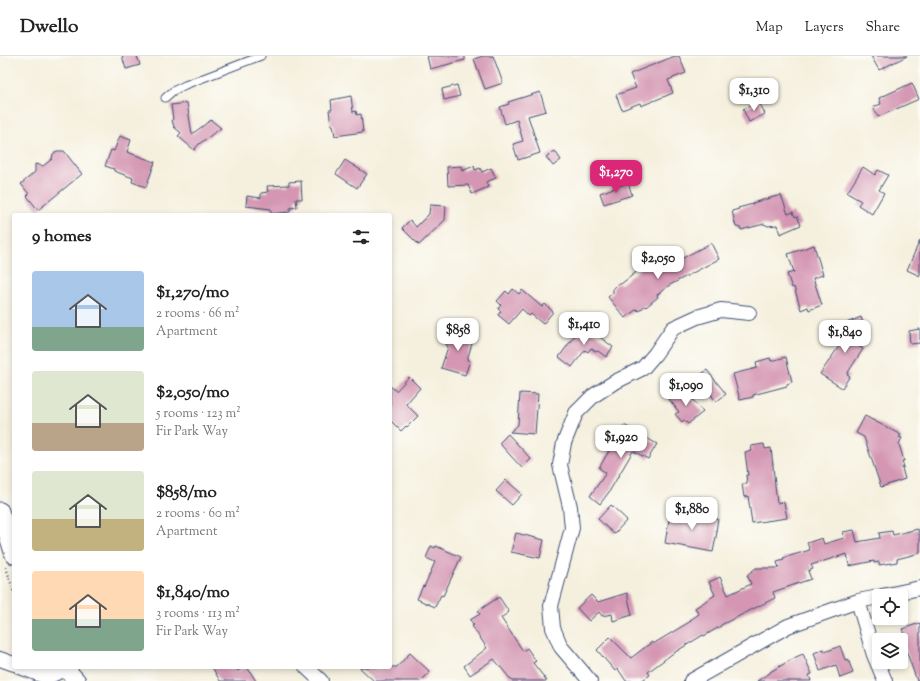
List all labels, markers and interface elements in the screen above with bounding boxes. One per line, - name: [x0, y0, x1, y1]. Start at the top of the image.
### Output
- text: Dwello: [20, 14, 78, 41]
- text: Map: [756, 18, 783, 38]
- text: Layers: [805, 18, 843, 38]
- text: Share: [865, 18, 900, 38]
- pin: $1,310: [721, 78, 787, 112]
- text: $1,310: [738, 82, 770, 100]
- pin: $1,270: [583, 160, 649, 194]
- text: $1,270: [599, 164, 633, 182]
- text: 9 homes: [32, 225, 91, 249]
- icon: filters: [350, 226, 372, 248]
- pin: $2,050: [625, 246, 691, 280]
- text: $2,050: [641, 250, 675, 268]
- text: $1,270/mo: [156, 281, 229, 305]
- icon: home: [64, 287, 112, 335]
- text: 2 rooms · 66 m²: [156, 305, 239, 323]
- pin: $1,410: [551, 312, 617, 346]
- text: $1,410: [568, 316, 600, 334]
- pin: $858: [434, 318, 482, 352]
- pin: $1,840: [812, 320, 878, 354]
- text: $858: [446, 322, 470, 340]
- text: Apartment: [156, 323, 217, 341]
- text: $1,840: [828, 324, 862, 342]
- pin: $1,090: [653, 373, 719, 407]
- text: $1,090: [669, 377, 703, 395]
- text: $2,050/mo: [156, 381, 229, 405]
- icon: home: [64, 387, 112, 435]
- text: 5 rooms · 123 m²: [156, 405, 241, 423]
- text: Fir Park Way: [156, 423, 228, 441]
- pin: $1,920: [588, 425, 654, 459]
- text: $1,920: [604, 429, 638, 447]
- text: $858/mo: [156, 481, 217, 505]
- icon: home: [64, 487, 112, 535]
- pin: $1,880: [659, 497, 725, 531]
- text: $1,880: [675, 501, 709, 519]
- text: 2 rooms · 60 m²: [156, 505, 240, 523]
- text: Apartment: [156, 523, 217, 541]
- text: $1,840/mo: [156, 581, 230, 605]
- icon: home: [64, 587, 112, 635]
- map controls: [872, 589, 908, 669]
- button: locate: [872, 589, 908, 625]
- text: 3 rooms · 113 m²: [156, 605, 240, 623]
- text: Fir Park Way: [156, 623, 228, 641]
- button: layers: [872, 633, 908, 669]

